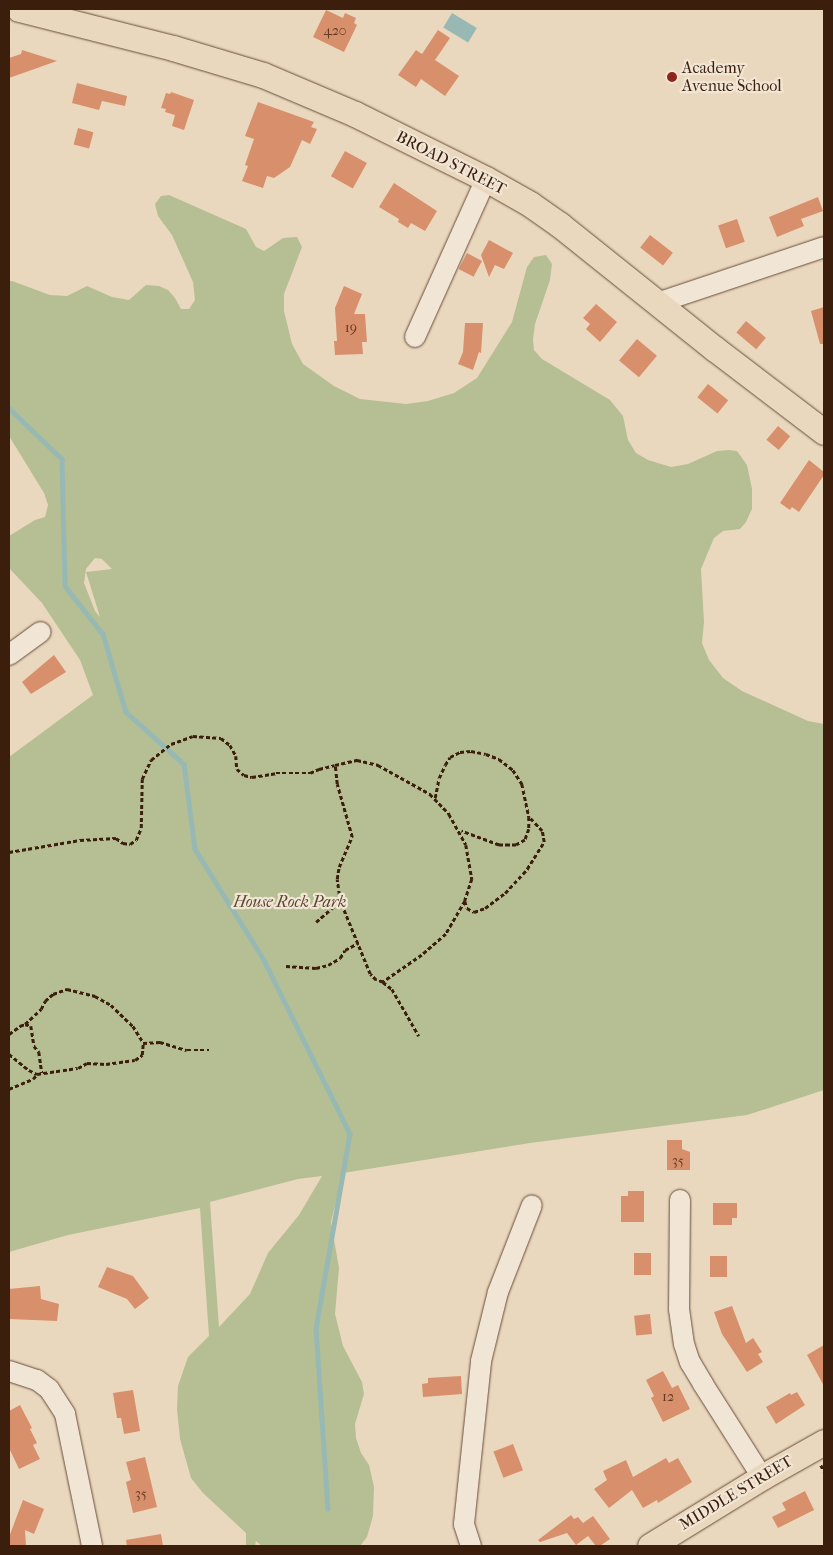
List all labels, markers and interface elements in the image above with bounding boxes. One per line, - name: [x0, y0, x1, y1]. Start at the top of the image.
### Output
- house number: 420: [323, 23, 347, 39]
- place label: Academy Avenue School: [682, 58, 782, 96]
- marker: Academy Avenue School: [666, 71, 678, 83]
- street label: BROAD STREET: [393, 127, 509, 199]
- house number: 19: [345, 320, 357, 336]
- park label: House Rock Park: [234, 892, 346, 912]
- house number: 35: [672, 1153, 684, 1169]
- house number: 12: [662, 1389, 674, 1405]
- street label: MIDDLE STREET: [676, 1452, 796, 1534]
- house number: 35: [135, 1486, 147, 1502]

